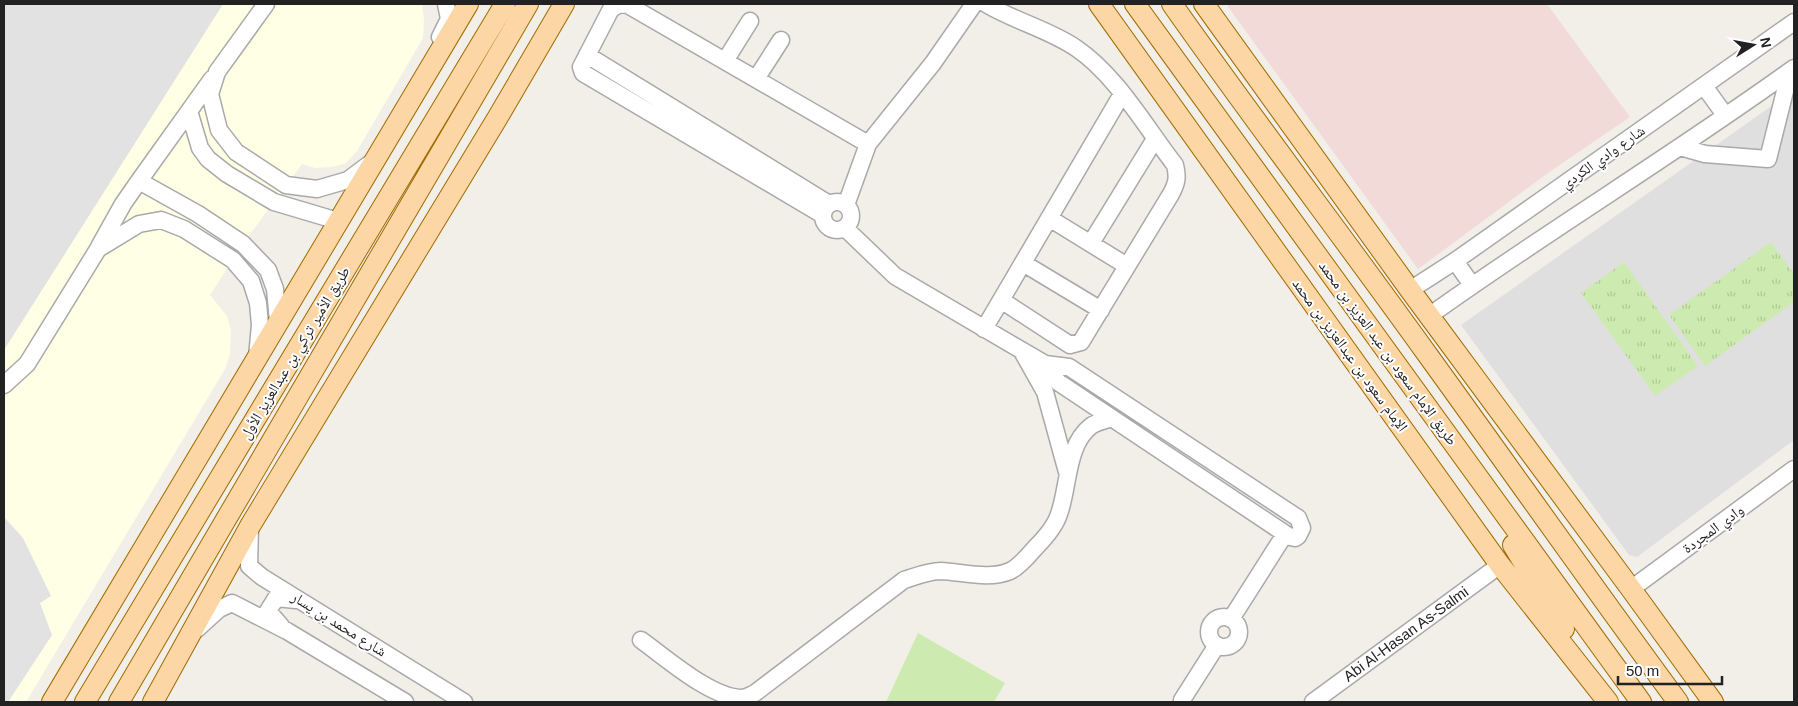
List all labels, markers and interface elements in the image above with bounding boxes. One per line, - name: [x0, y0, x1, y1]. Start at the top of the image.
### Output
- north arrow: [1728, 20, 1778, 70]
- text: N: [1757, 36, 1775, 49]
- street label: شارع وادي الكردي: [1558, 121, 1650, 195]
- street label: طريق الإمام سعود بن عبد العزيز بن محمد: [1314, 257, 1461, 449]
- street label: طريق الأمير تركي بن عبدالعزيز الأول: [236, 263, 356, 444]
- street label: الإمام سعود بن عبدالعزيز بن محمد: [1288, 275, 1412, 436]
- street label: وادي المجردة: [1679, 501, 1749, 560]
- street label: Abi Al-Hasan As-Salmi: [1340, 583, 1471, 685]
- street label: شارع محمد بن يسار: [287, 587, 390, 661]
- scale bar: [1618, 654, 1722, 686]
- text: 50 m: [1626, 662, 1659, 679]

